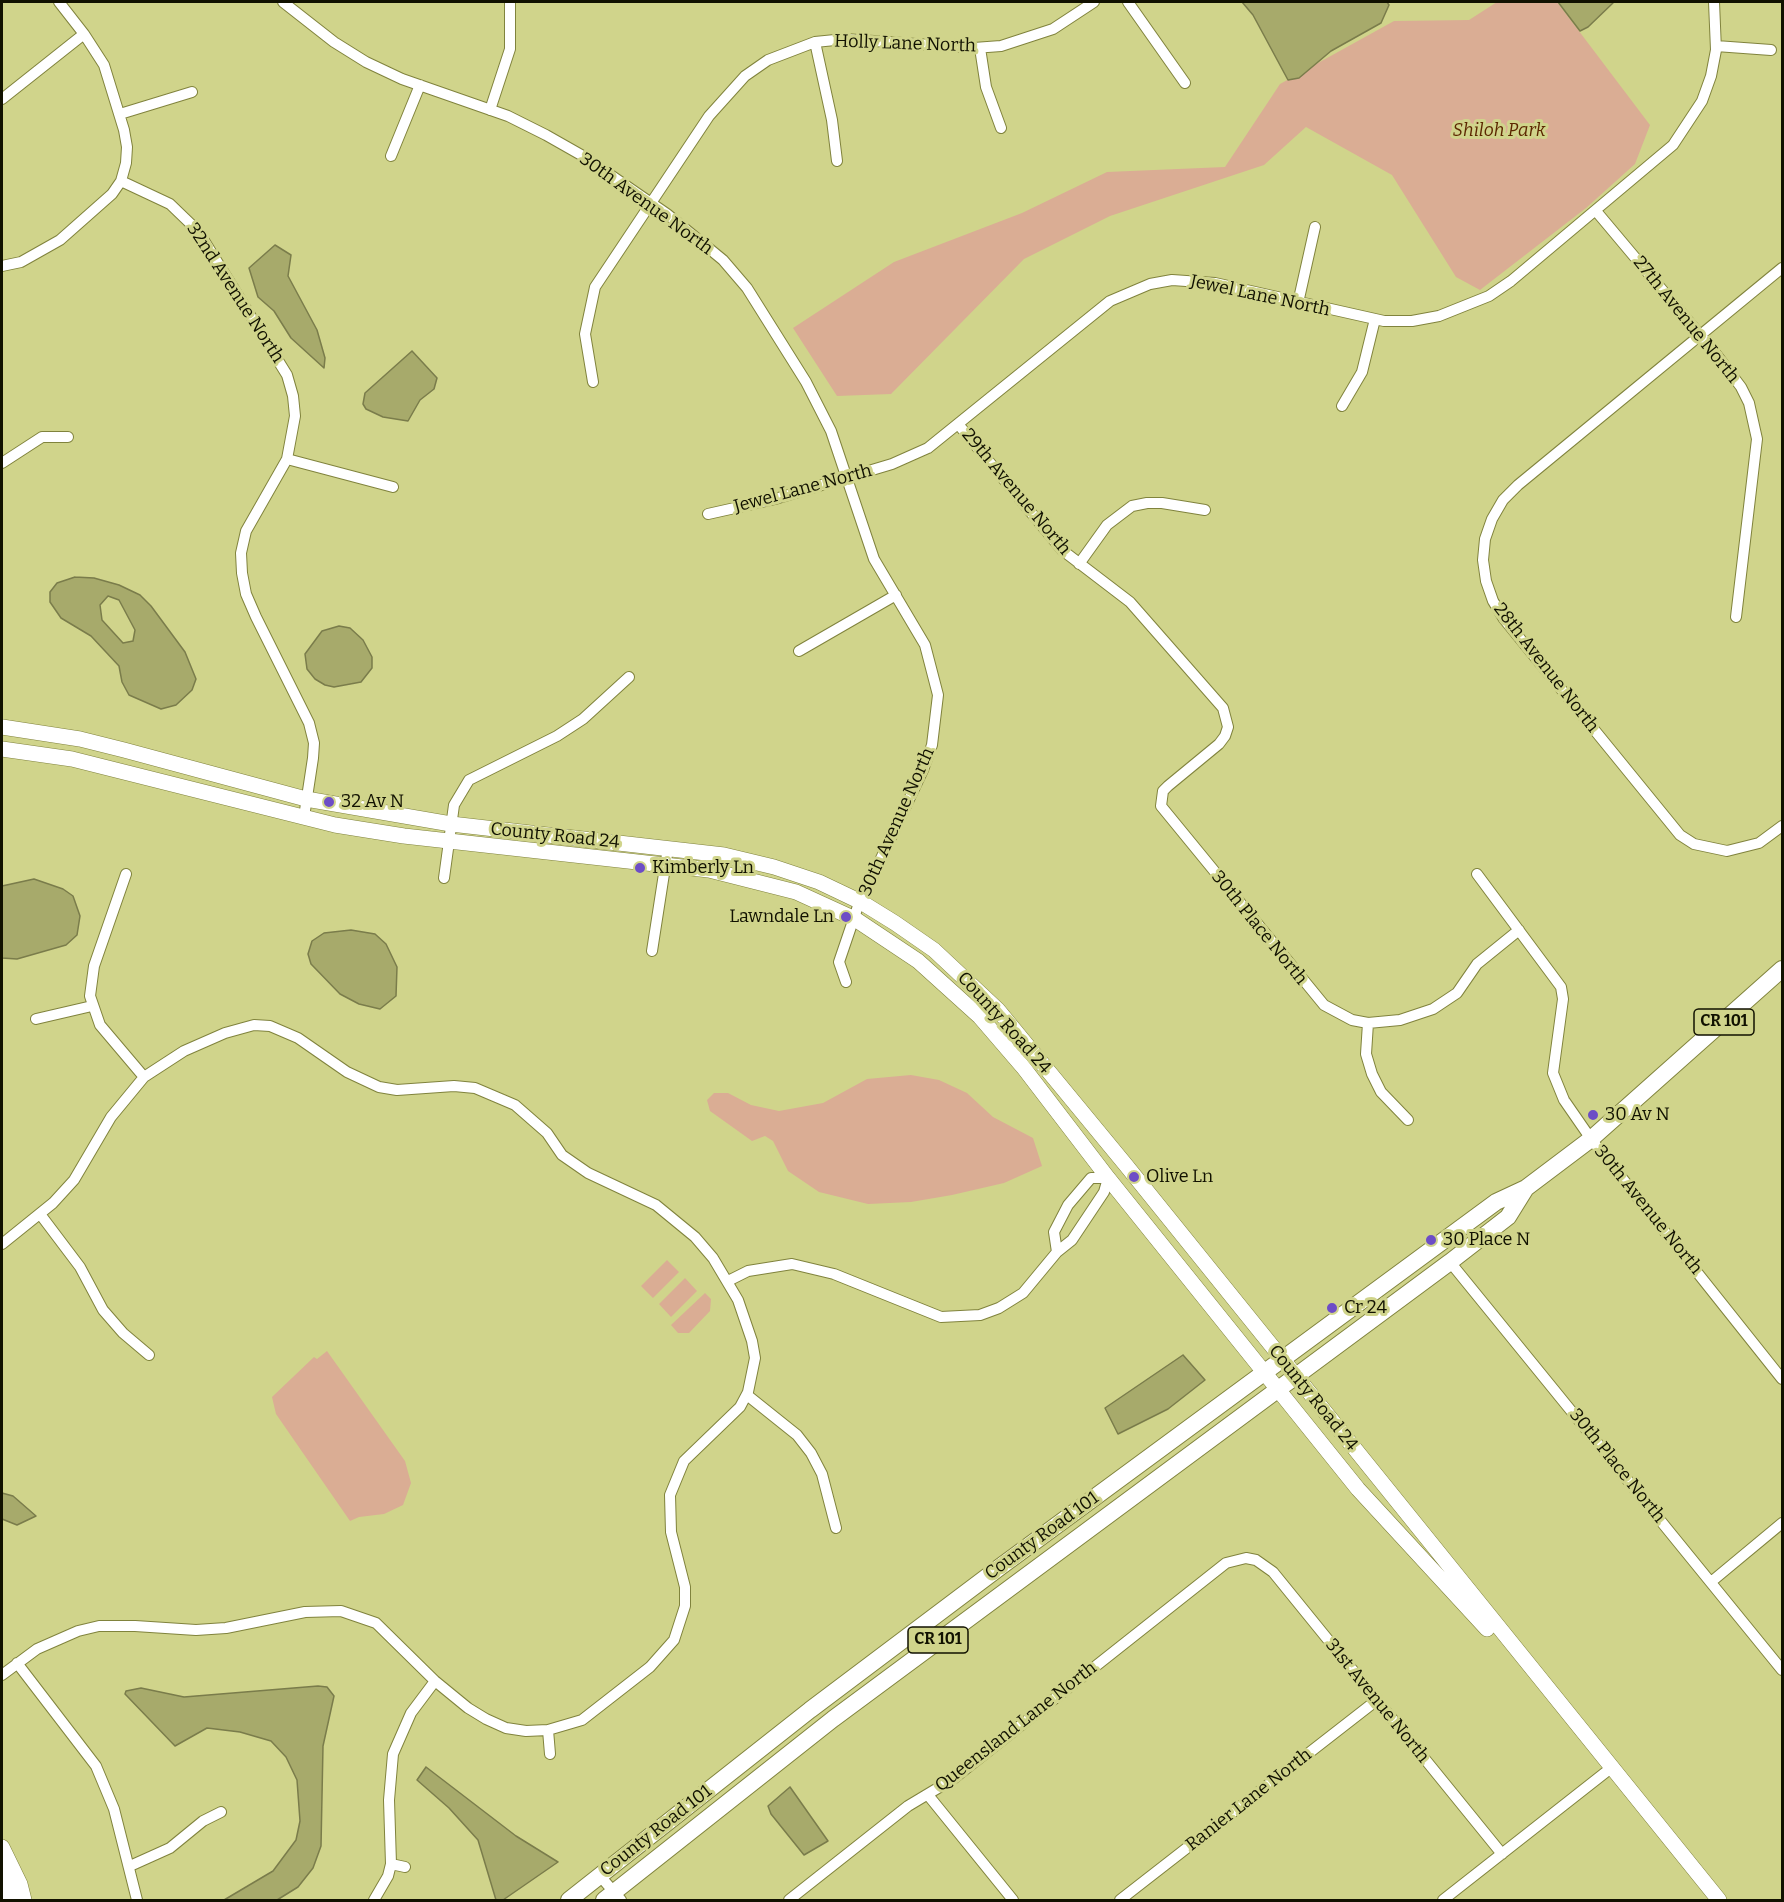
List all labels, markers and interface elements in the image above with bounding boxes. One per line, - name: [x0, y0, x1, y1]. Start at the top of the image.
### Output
- street label: Holly Lane North: [834, 31, 976, 57]
- park label: Shiloh Park: [1453, 120, 1545, 142]
- street label: 30th Avenue North: [575, 148, 717, 260]
- street label: 32nd Avenue North: [182, 219, 288, 367]
- street label: 27th Avenue North: [1628, 252, 1744, 388]
- street label: Jewel Lane North: [1188, 271, 1332, 321]
- street label: 29th Avenue North: [957, 424, 1075, 560]
- street label: Jewel Lane North: [732, 460, 874, 518]
- street label: 28th Avenue North: [1489, 599, 1603, 737]
- street label: 30th Avenue North: [855, 745, 939, 899]
- place label: 32 Av N: [341, 791, 404, 813]
- marker: 32 Av N: [322, 795, 336, 809]
- street label: County Road 24: [489, 818, 621, 854]
- place label: Kimberly Ln: [652, 857, 754, 879]
- marker: Kimberly Ln: [633, 861, 647, 875]
- street label: 30th Place North: [1206, 867, 1312, 989]
- place label: Lawndale Ln: [729, 906, 834, 928]
- marker: Lawndale Ln: [839, 910, 853, 924]
- street label: County Road 24: [953, 968, 1055, 1078]
- road number: CR 101: [1694, 1009, 1754, 1035]
- place label: 30 Av N: [1605, 1104, 1670, 1126]
- marker: 30 Av N: [1586, 1108, 1600, 1122]
- street label: 30th Avenue North: [1589, 1141, 1707, 1279]
- place label: Olive Ln: [1146, 1166, 1213, 1188]
- marker: Olive Ln: [1127, 1170, 1141, 1184]
- place label: 30 Place N: [1443, 1229, 1530, 1251]
- marker: 30 Place N: [1424, 1233, 1438, 1247]
- place label: Cr 24: [1344, 1297, 1387, 1319]
- marker: Cr 24: [1325, 1301, 1339, 1315]
- street label: County Road 24: [1264, 1341, 1362, 1455]
- street label: 30th Place North: [1564, 1405, 1670, 1527]
- street label: County Road 101: [981, 1487, 1103, 1585]
- road number: CR 101: [908, 1627, 968, 1653]
- street label: 31st Avenue North: [1320, 1635, 1434, 1767]
- street label: Queensland Lane North: [931, 1657, 1101, 1797]
- street label: Ranier Lane North: [1182, 1744, 1316, 1856]
- street label: County Road 101: [596, 1781, 716, 1881]

